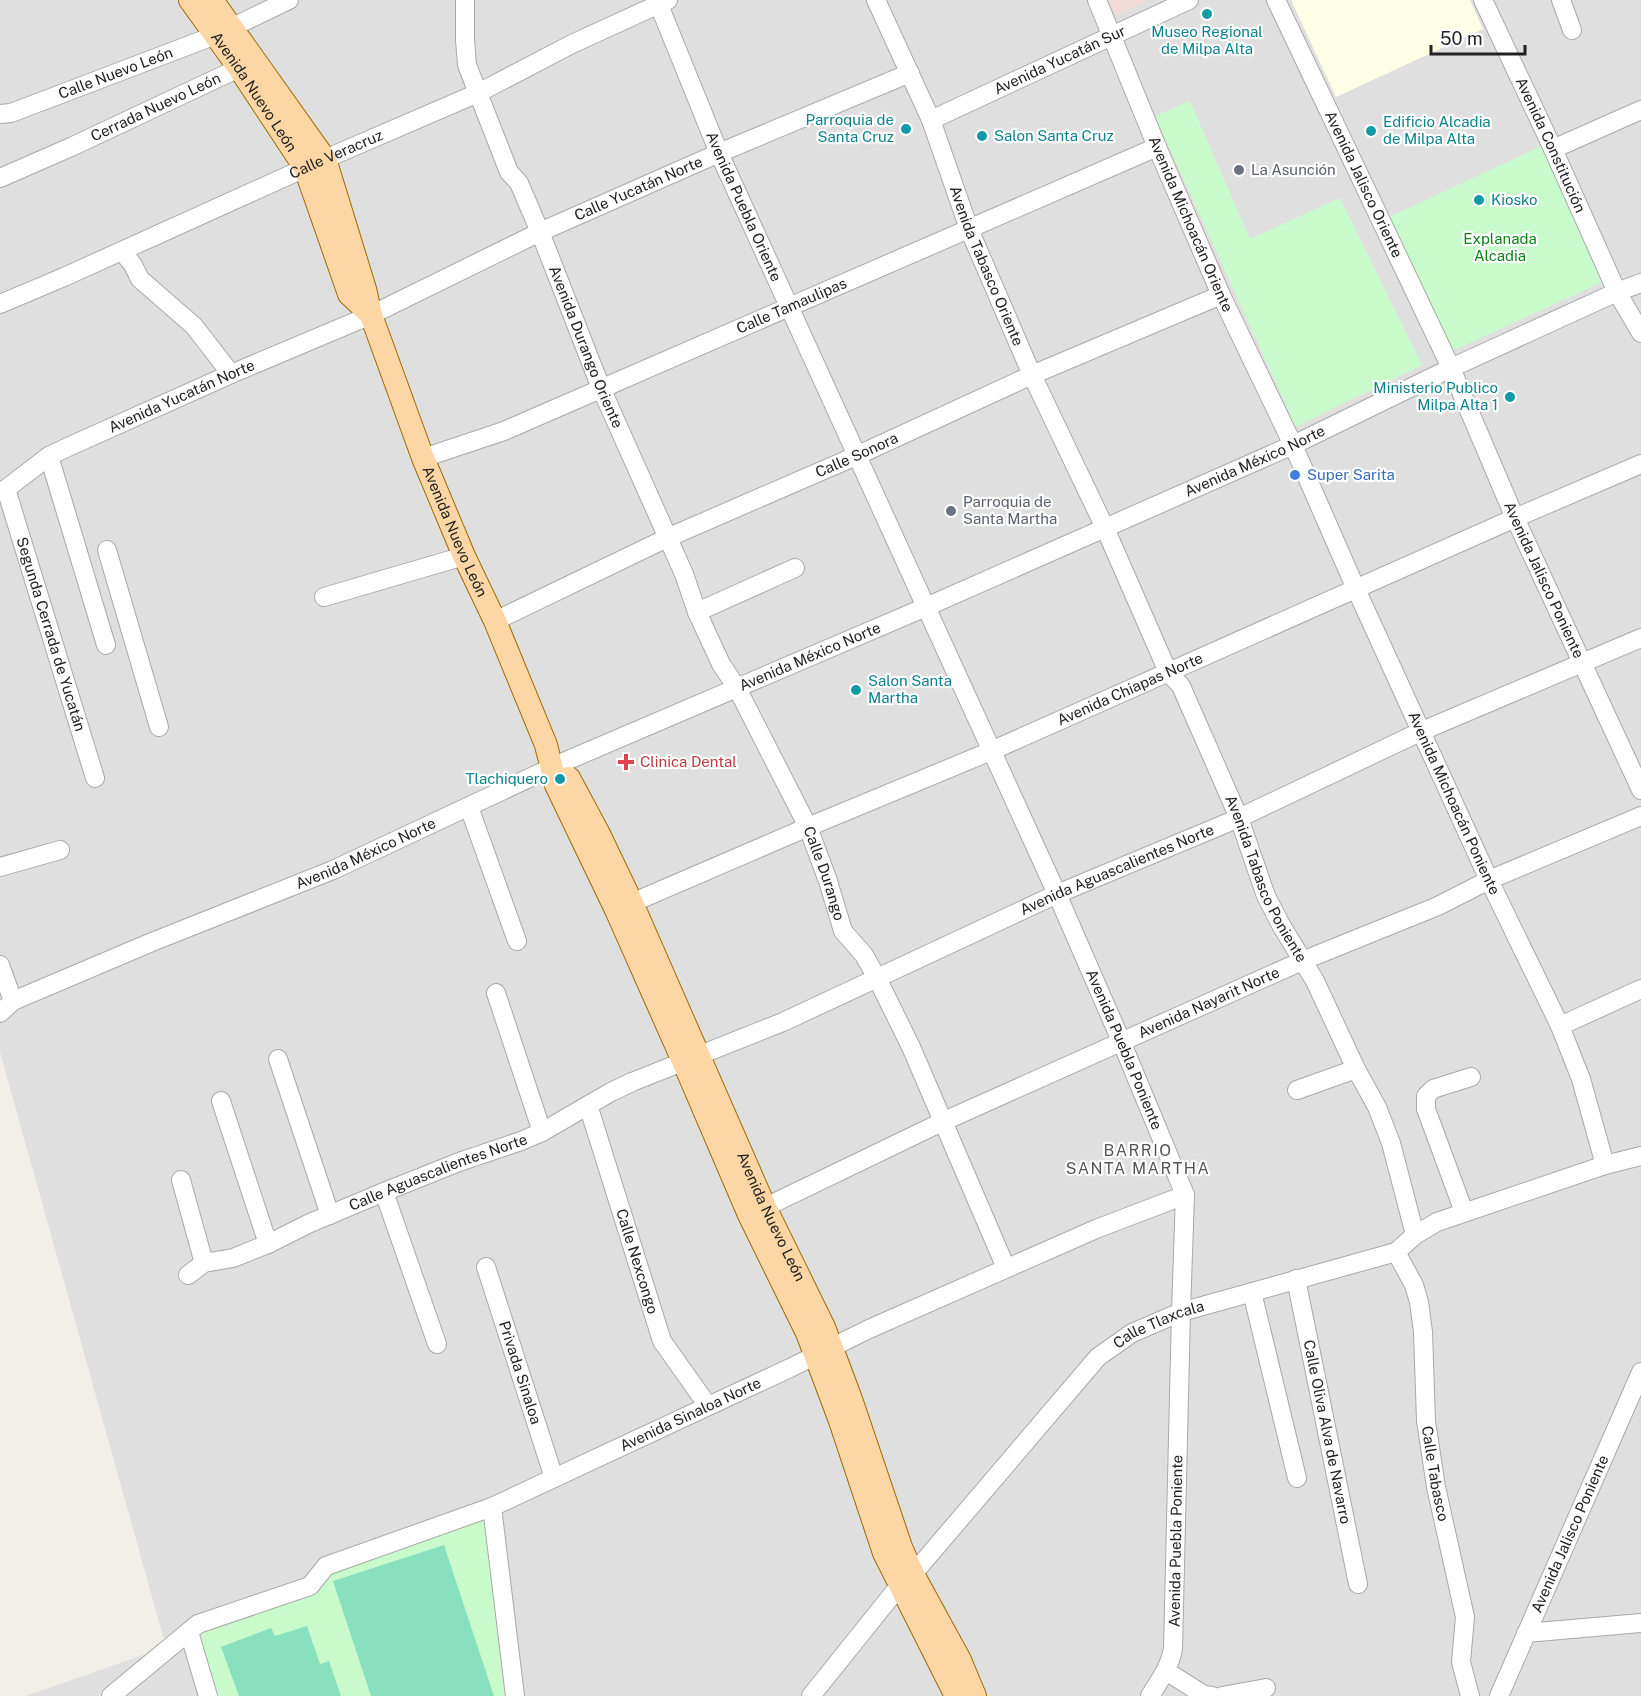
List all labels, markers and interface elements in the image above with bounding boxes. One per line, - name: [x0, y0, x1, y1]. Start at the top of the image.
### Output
- marker: Museo Regional de Milpa Alta: [1200, 7, 1214, 21]
- scale bar: [1431, 18, 1526, 56]
- street label: Avenida Yucatán Sur: [991, 22, 1128, 98]
- place label: Museo Regional de Milpa Alta: [1151, 23, 1263, 57]
- street label: Avenida Nuevo León: [208, 28, 301, 155]
- text: 50 m: [1440, 28, 1483, 49]
- street label: Calle Nuevo León: [56, 43, 175, 102]
- street label: Cerrada Nuevo León: [88, 69, 223, 145]
- street label: Avenida Constitución: [1513, 75, 1589, 215]
- street label: Avenida Jalisco Oriente: [1322, 108, 1406, 260]
- place label: Parroquia de Santa Cruz: [806, 111, 894, 145]
- place label: Edificio Alcadia de Milpa Alta: [1383, 113, 1491, 147]
- marker: Parroquia de Santa Cruz: [899, 122, 913, 136]
- marker: Edificio Alcadia de Milpa Alta: [1364, 124, 1378, 138]
- street label: Calle Veracruz: [287, 126, 385, 182]
- place label: Salon Santa Cruz: [994, 127, 1114, 144]
- street label: Avenida Puebla Oriente: [703, 129, 785, 284]
- marker: Salon Santa Cruz: [975, 129, 989, 143]
- street label: Avenida Michoacán Oriente: [1146, 134, 1237, 314]
- street label: Calle Yucatán Norte: [572, 152, 705, 224]
- place label: La Asunción: [1251, 161, 1336, 178]
- marker: La Asunción: [1232, 163, 1246, 177]
- street label: Avenida Tabasco Oriente: [947, 183, 1027, 348]
- place label: Kiosko: [1491, 191, 1538, 208]
- marker: Kiosko: [1472, 193, 1486, 207]
- park label: Explanada Alcadia: [1463, 230, 1537, 264]
- street label: Avenida Durango Oriente: [546, 263, 627, 431]
- street label: Calle Tamaulipas: [734, 274, 849, 337]
- street label: Avenida Yucatán Norte: [106, 356, 257, 436]
- place label: Ministerio Publico Milpa Alta 1: [1373, 379, 1498, 413]
- marker: Ministerio Publico Milpa Alta 1: [1503, 390, 1517, 404]
- street label: Avenida México Norte: [1182, 422, 1328, 500]
- street label: Calle Sonora: [813, 429, 901, 481]
- street label: Avenida Nuevo León: [419, 463, 491, 599]
- place label: Super Sarita: [1307, 466, 1395, 483]
- marker: Super Sarita: [1288, 468, 1302, 482]
- place label: Parroquia de Santa Martha: [963, 493, 1057, 527]
- street label: Avenida Jalisco Poniente: [1501, 499, 1588, 661]
- marker: Parroquia de Santa Martha: [944, 504, 958, 518]
- street label: Segunda Cerrada de Yucatán: [13, 535, 89, 733]
- street label: Avenida México Norte: [736, 619, 883, 694]
- street label: Avenida Chiapas Norte: [1054, 649, 1205, 729]
- place label: Salon Santa Martha: [868, 672, 952, 706]
- marker: Salon Santa Martha: [849, 683, 863, 697]
- street label: Avenida Michoacán Poniente: [1405, 709, 1504, 897]
- marker: Clinica Dental: [617, 753, 635, 771]
- place label: Clinica Dental: [640, 753, 737, 770]
- place label: Tlachiquero: [466, 770, 548, 787]
- marker: Tlachiquero: [553, 772, 567, 786]
- street label: Avenida Tabasco Poniente: [1222, 792, 1311, 965]
- street label: Avenida México Norte: [293, 814, 438, 892]
- street label: Avenida Aguascalientes Norte: [1017, 820, 1216, 918]
- street label: Calle Durango: [801, 824, 848, 922]
- street label: Avenida Nayarit Norte: [1135, 963, 1282, 1041]
- street label: Avenida Puebla Poniente: [1083, 967, 1166, 1132]
- street label: Calle Aguascalientes Norte: [346, 1130, 530, 1214]
- district label: BARRIO SANTA MARTHA: [1066, 1141, 1210, 1178]
- street label: Avenida Nuevo León: [734, 1149, 809, 1284]
- street label: Calle Nexcongo: [613, 1207, 662, 1316]
- street label: Calle Tlaxcala: [1110, 1297, 1206, 1352]
- street label: Privada Sinaloa: [496, 1319, 545, 1426]
- street label: Calle Oliva Alva de Navarro: [1301, 1338, 1355, 1525]
- street label: Avenida Sinaloa Norte: [617, 1374, 764, 1454]
- street label: Calle Tabasco: [1419, 1425, 1452, 1523]
- street label: Avenida Jalisco Poniente: [1528, 1452, 1612, 1615]
- street label: Avenida Puebla Poniente: [1165, 1455, 1186, 1627]

